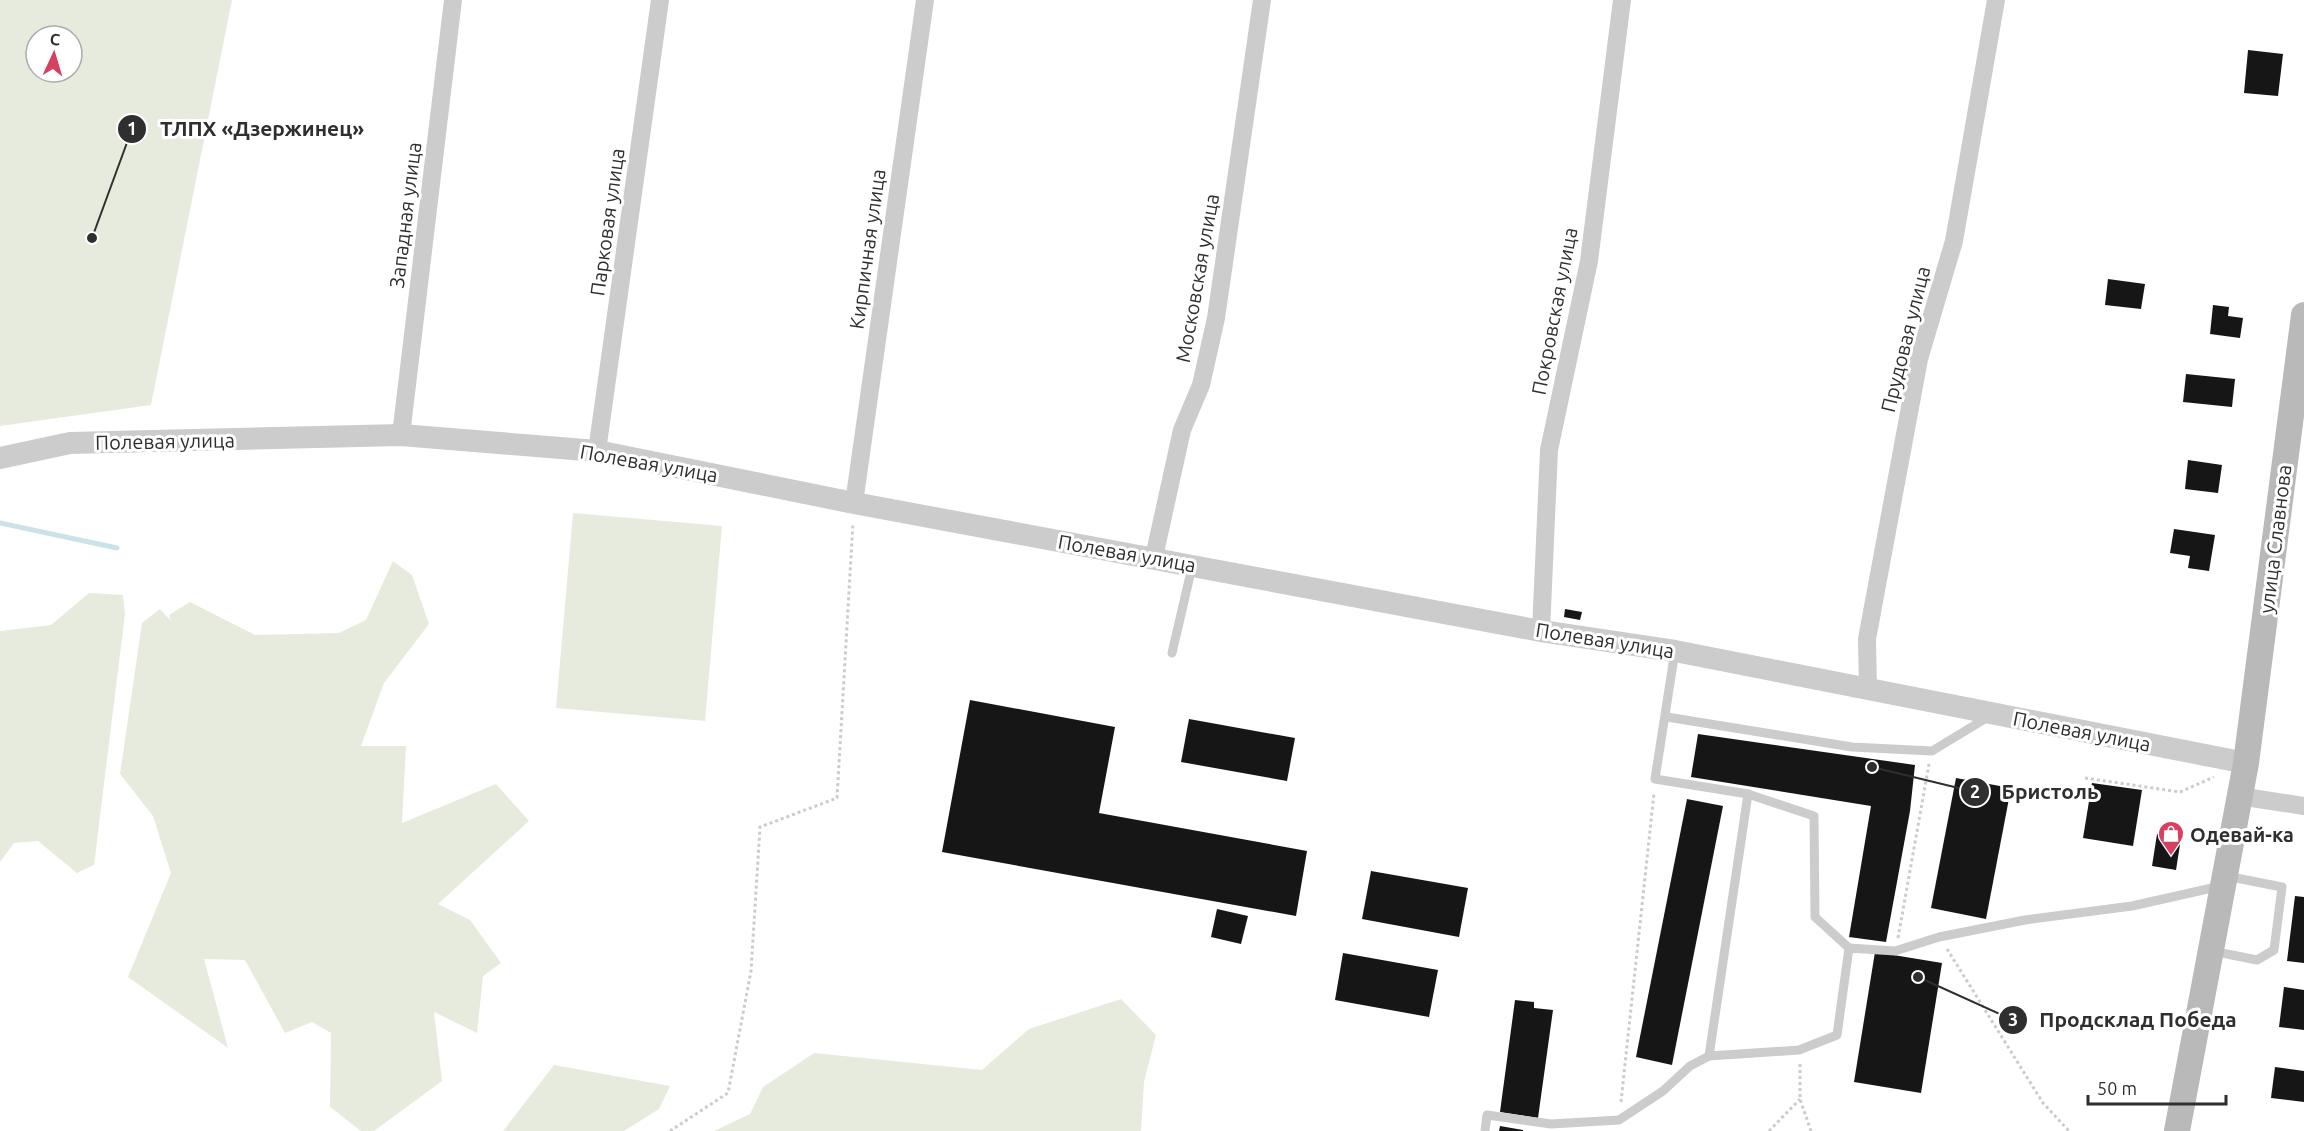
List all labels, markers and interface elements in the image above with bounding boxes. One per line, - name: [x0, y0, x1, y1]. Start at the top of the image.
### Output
- north arrow: [24, 24, 84, 84]
- text: С: [49, 30, 61, 48]
- callout: ТЛПХ «Дзержинец»: [117, 109, 376, 148]
- text: ТЛПХ «Дзержинец»: [160, 116, 364, 140]
- text: 1: [127, 118, 137, 138]
- street label: Западная улица: [385, 141, 425, 289]
- street label: Парковая улица: [585, 147, 629, 297]
- street label: Кирпичная улица: [844, 167, 890, 331]
- street label: Московская улица: [1171, 192, 1223, 364]
- street label: Покровская улица: [1526, 225, 1582, 397]
- street label: Прудовая улица: [1876, 264, 1934, 414]
- street label: Полевая улица: [95, 428, 235, 454]
- street label: Полевая улица: [578, 440, 720, 486]
- street label: улица Славнова: [2254, 463, 2296, 615]
- street label: Полевая улица: [1056, 530, 1198, 576]
- street label: Полевая улица: [1534, 618, 1676, 662]
- street label: Полевая улица: [2011, 706, 2153, 756]
- callout: Бристоль: [1960, 772, 2111, 811]
- text: Бристоль: [2001, 779, 2099, 803]
- text: 2: [1970, 781, 1980, 801]
- shop icon: Одевай-ка: [2156, 819, 2186, 857]
- place label: Одевай-ка: [2190, 823, 2294, 846]
- callout: Продсклад Победа: [1998, 1000, 2249, 1039]
- text: Продсклад Победа: [2039, 1007, 2237, 1031]
- text: 3: [2008, 1009, 2018, 1029]
- scale bar: [2088, 1068, 2226, 1106]
- text: 50 m: [2097, 1078, 2137, 1098]

